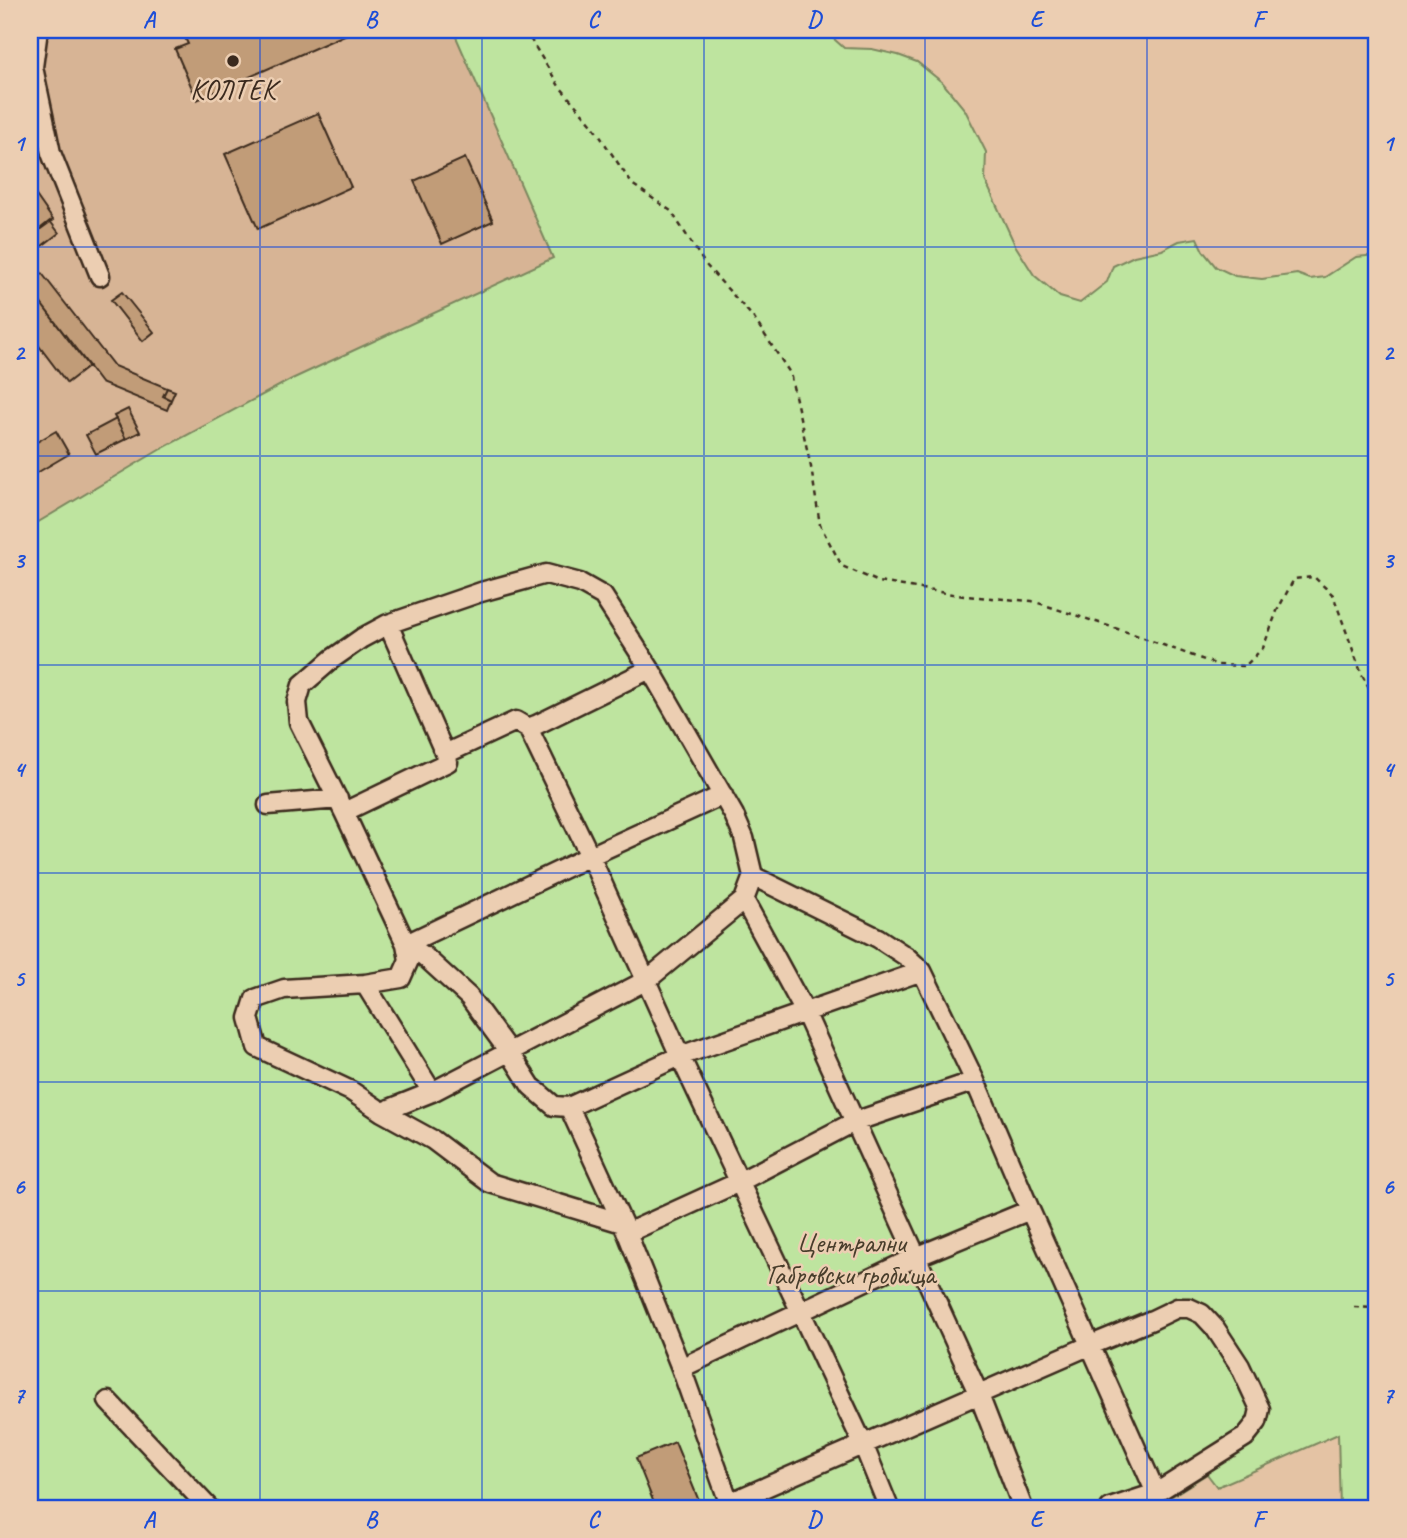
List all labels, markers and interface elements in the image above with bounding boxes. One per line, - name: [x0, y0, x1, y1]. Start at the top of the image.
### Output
- text: A: [143, 5, 157, 34]
- text: B: [365, 5, 379, 34]
- text: C: [588, 5, 602, 34]
- text: D: [807, 5, 823, 34]
- text: E: [1030, 5, 1046, 34]
- text: F: [1253, 5, 1269, 34]
- marker: КОЛТЕК: [225, 53, 241, 69]
- place label: КОЛТЕК: [190, 72, 282, 107]
- text: 1: [14, 129, 27, 158]
- text: 1: [1383, 129, 1396, 158]
- text: 2: [14, 338, 27, 367]
- text: 2: [1383, 338, 1396, 367]
- text: 3: [14, 546, 27, 575]
- text: 3: [1383, 546, 1396, 575]
- text: 4: [14, 755, 27, 784]
- text: 4: [1383, 755, 1396, 784]
- text: 5: [14, 964, 26, 993]
- text: 5: [1383, 964, 1395, 993]
- text: 6: [14, 1172, 27, 1201]
- text: 6: [1383, 1172, 1396, 1201]
- park label: Централни Габровски гробища: [767, 1225, 938, 1292]
- text: 7: [14, 1381, 27, 1410]
- text: 7: [1383, 1381, 1396, 1410]
- text: A: [143, 1505, 157, 1534]
- text: B: [365, 1505, 379, 1534]
- text: C: [588, 1505, 602, 1534]
- text: D: [807, 1505, 823, 1534]
- text: E: [1030, 1505, 1046, 1534]
- text: F: [1253, 1505, 1269, 1534]

